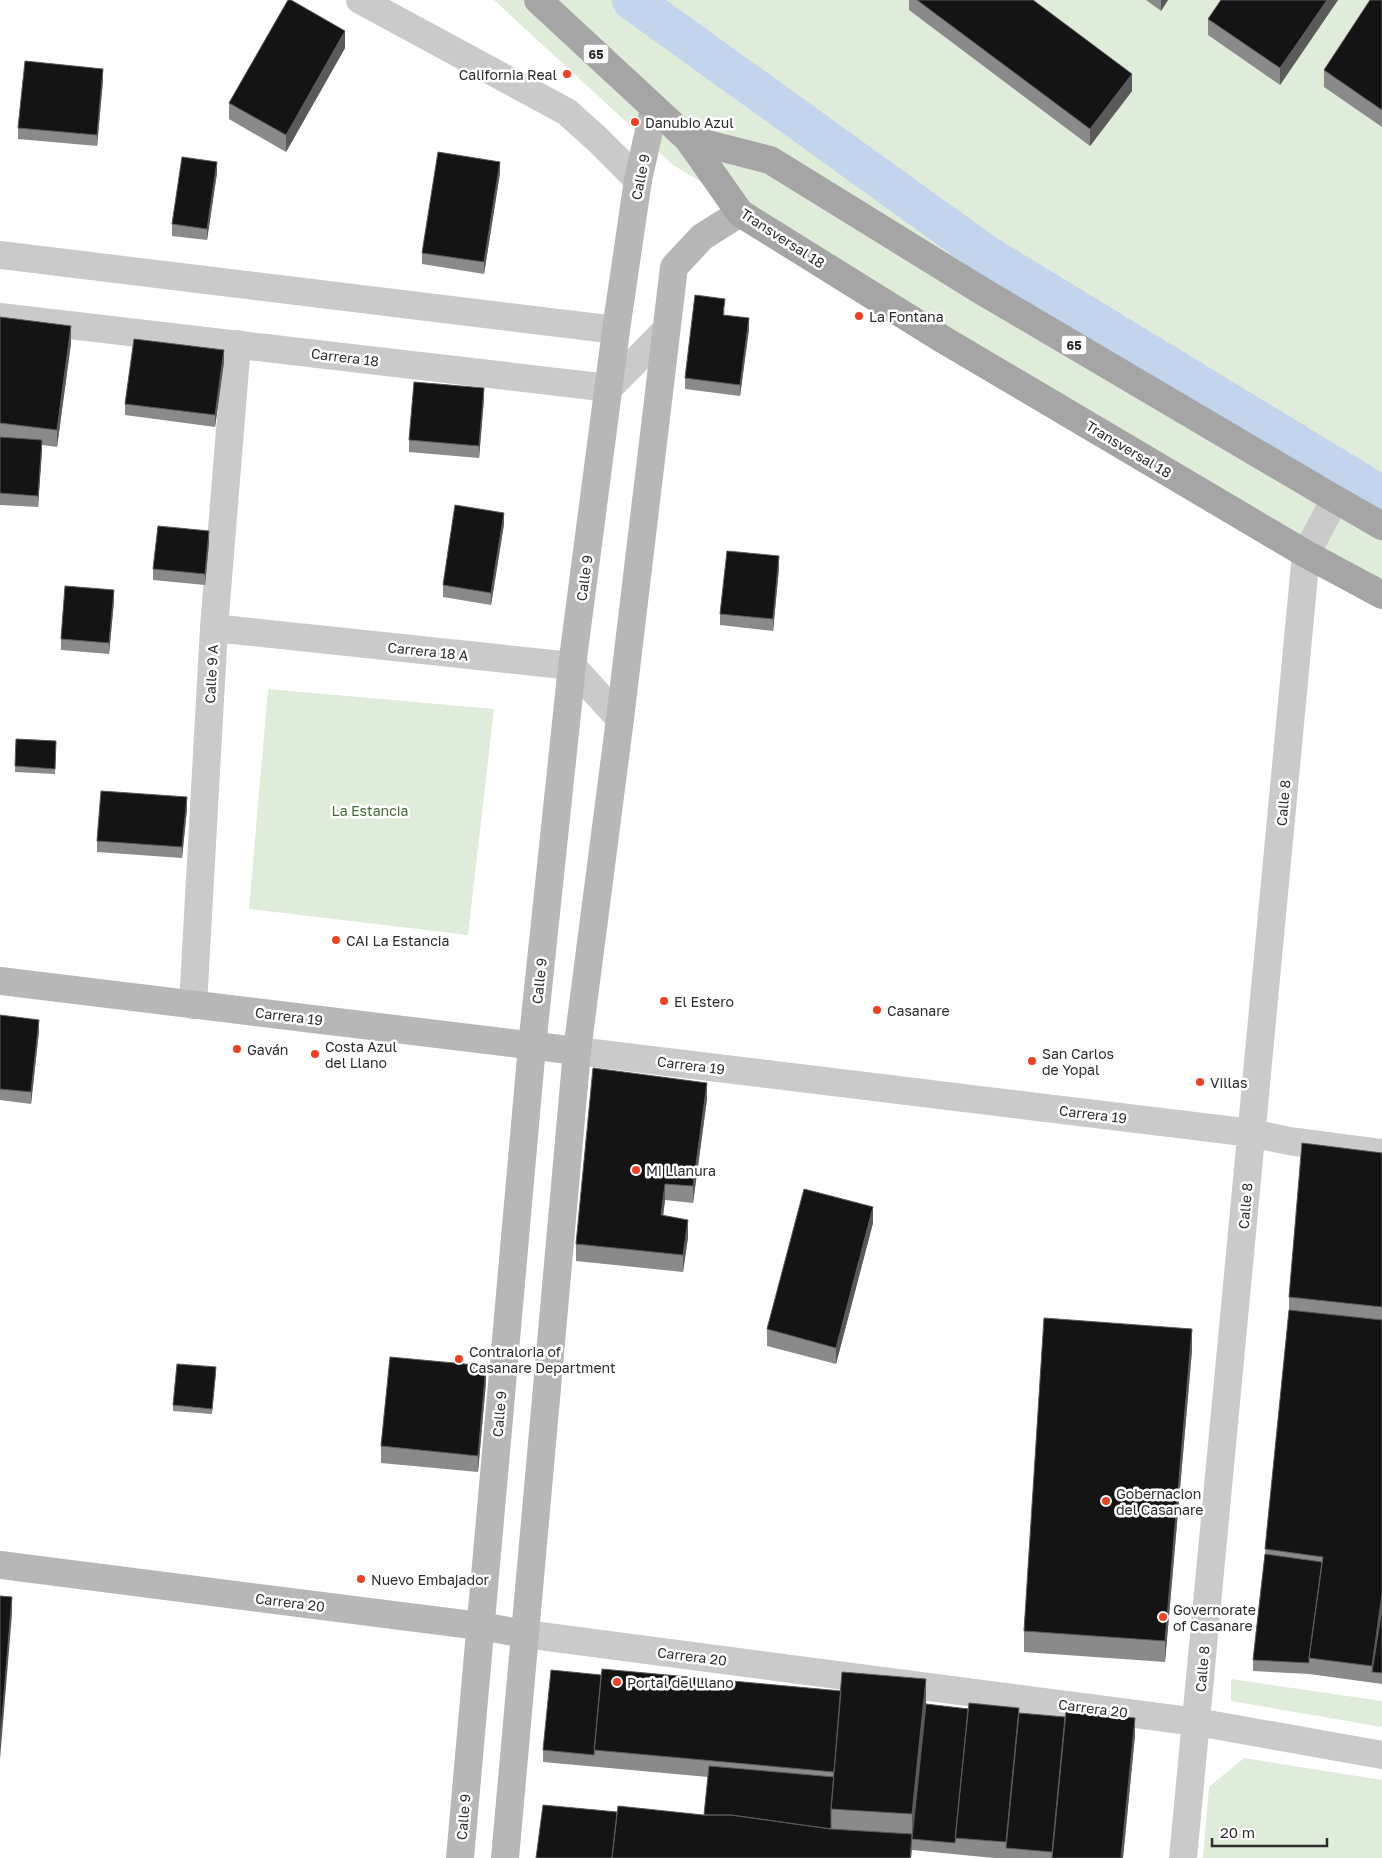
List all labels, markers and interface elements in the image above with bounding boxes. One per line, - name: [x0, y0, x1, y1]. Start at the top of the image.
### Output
- road number: 65: [584, 44, 608, 64]
- place label: California Real: [459, 66, 557, 83]
- marker: California Real: [561, 68, 573, 80]
- place label: Danubio Azul: [645, 114, 734, 131]
- marker: Danubio Azul: [629, 116, 641, 128]
- street label: Calle 9: [627, 153, 653, 201]
- street label: Transversal 18: [738, 205, 828, 271]
- place label: La Fontana: [869, 308, 944, 325]
- marker: La Fontana: [853, 310, 865, 322]
- road number: 65: [1062, 336, 1086, 354]
- street label: Carrera 18: [310, 344, 380, 370]
- street label: Transversal 18: [1083, 417, 1175, 481]
- street label: Calle 9: [572, 554, 596, 602]
- street label: Carrera 18 A: [387, 638, 470, 664]
- street label: Calle 9 A: [201, 643, 221, 704]
- street label: Calle 8: [1273, 779, 1293, 827]
- park label: La Estancia: [332, 802, 408, 819]
- place label: CAI La Estancia: [346, 932, 449, 949]
- marker: CAI La Estancia: [330, 934, 342, 946]
- street label: Calle 9: [528, 957, 550, 1005]
- place label: El Estero: [674, 993, 734, 1010]
- marker: El Estero: [658, 995, 670, 1007]
- place label: Casanare: [887, 1002, 950, 1019]
- street label: Carrera 19: [254, 1003, 324, 1029]
- marker: Casanare: [871, 1004, 883, 1016]
- place label: Costa Azul del Llano: [325, 1038, 397, 1071]
- place label: Gaván: [247, 1041, 288, 1058]
- marker: Gaván: [231, 1043, 243, 1055]
- place label: San Carlos de Yopal: [1042, 1045, 1114, 1078]
- marker: Costa Azul del Llano: [309, 1048, 321, 1060]
- street label: Carrera 19: [656, 1052, 726, 1078]
- marker: San Carlos de Yopal: [1026, 1055, 1038, 1067]
- place label: Villas: [1210, 1074, 1247, 1091]
- marker: Villas: [1194, 1076, 1206, 1088]
- street label: Carrera 19: [1058, 1101, 1128, 1127]
- place label: Mi Llanura: [646, 1162, 716, 1179]
- marker: Mi Llanura: [630, 1164, 642, 1176]
- street label: Calle 8: [1235, 1182, 1255, 1230]
- place label: Contraloria of Casanare Department: [469, 1343, 616, 1376]
- marker: Contraloria of Casanare Department: [453, 1353, 465, 1365]
- street label: Calle 9: [489, 1390, 509, 1438]
- place label: Gobernacion del Casanare: [1116, 1485, 1203, 1518]
- marker: Gobernacion del Casanare: [1100, 1495, 1112, 1507]
- place label: Nuevo Embajador: [371, 1571, 490, 1588]
- marker: Nuevo Embajador: [355, 1573, 367, 1585]
- street label: Carrera 20: [254, 1589, 326, 1615]
- place label: Governorate of Casanare: [1173, 1601, 1256, 1634]
- marker: Governorate of Casanare: [1157, 1611, 1169, 1623]
- street label: Carrera 20: [656, 1643, 728, 1669]
- street label: Calle 8: [1192, 1645, 1212, 1693]
- place label: Portal del Llano: [627, 1674, 734, 1691]
- marker: Portal del Llano: [611, 1676, 623, 1688]
- street label: Carrera 20: [1057, 1695, 1129, 1721]
- street label: Calle 9: [453, 1793, 473, 1841]
- scale bar: [1212, 1816, 1327, 1848]
- text: 20 m: [1220, 1823, 1255, 1841]

